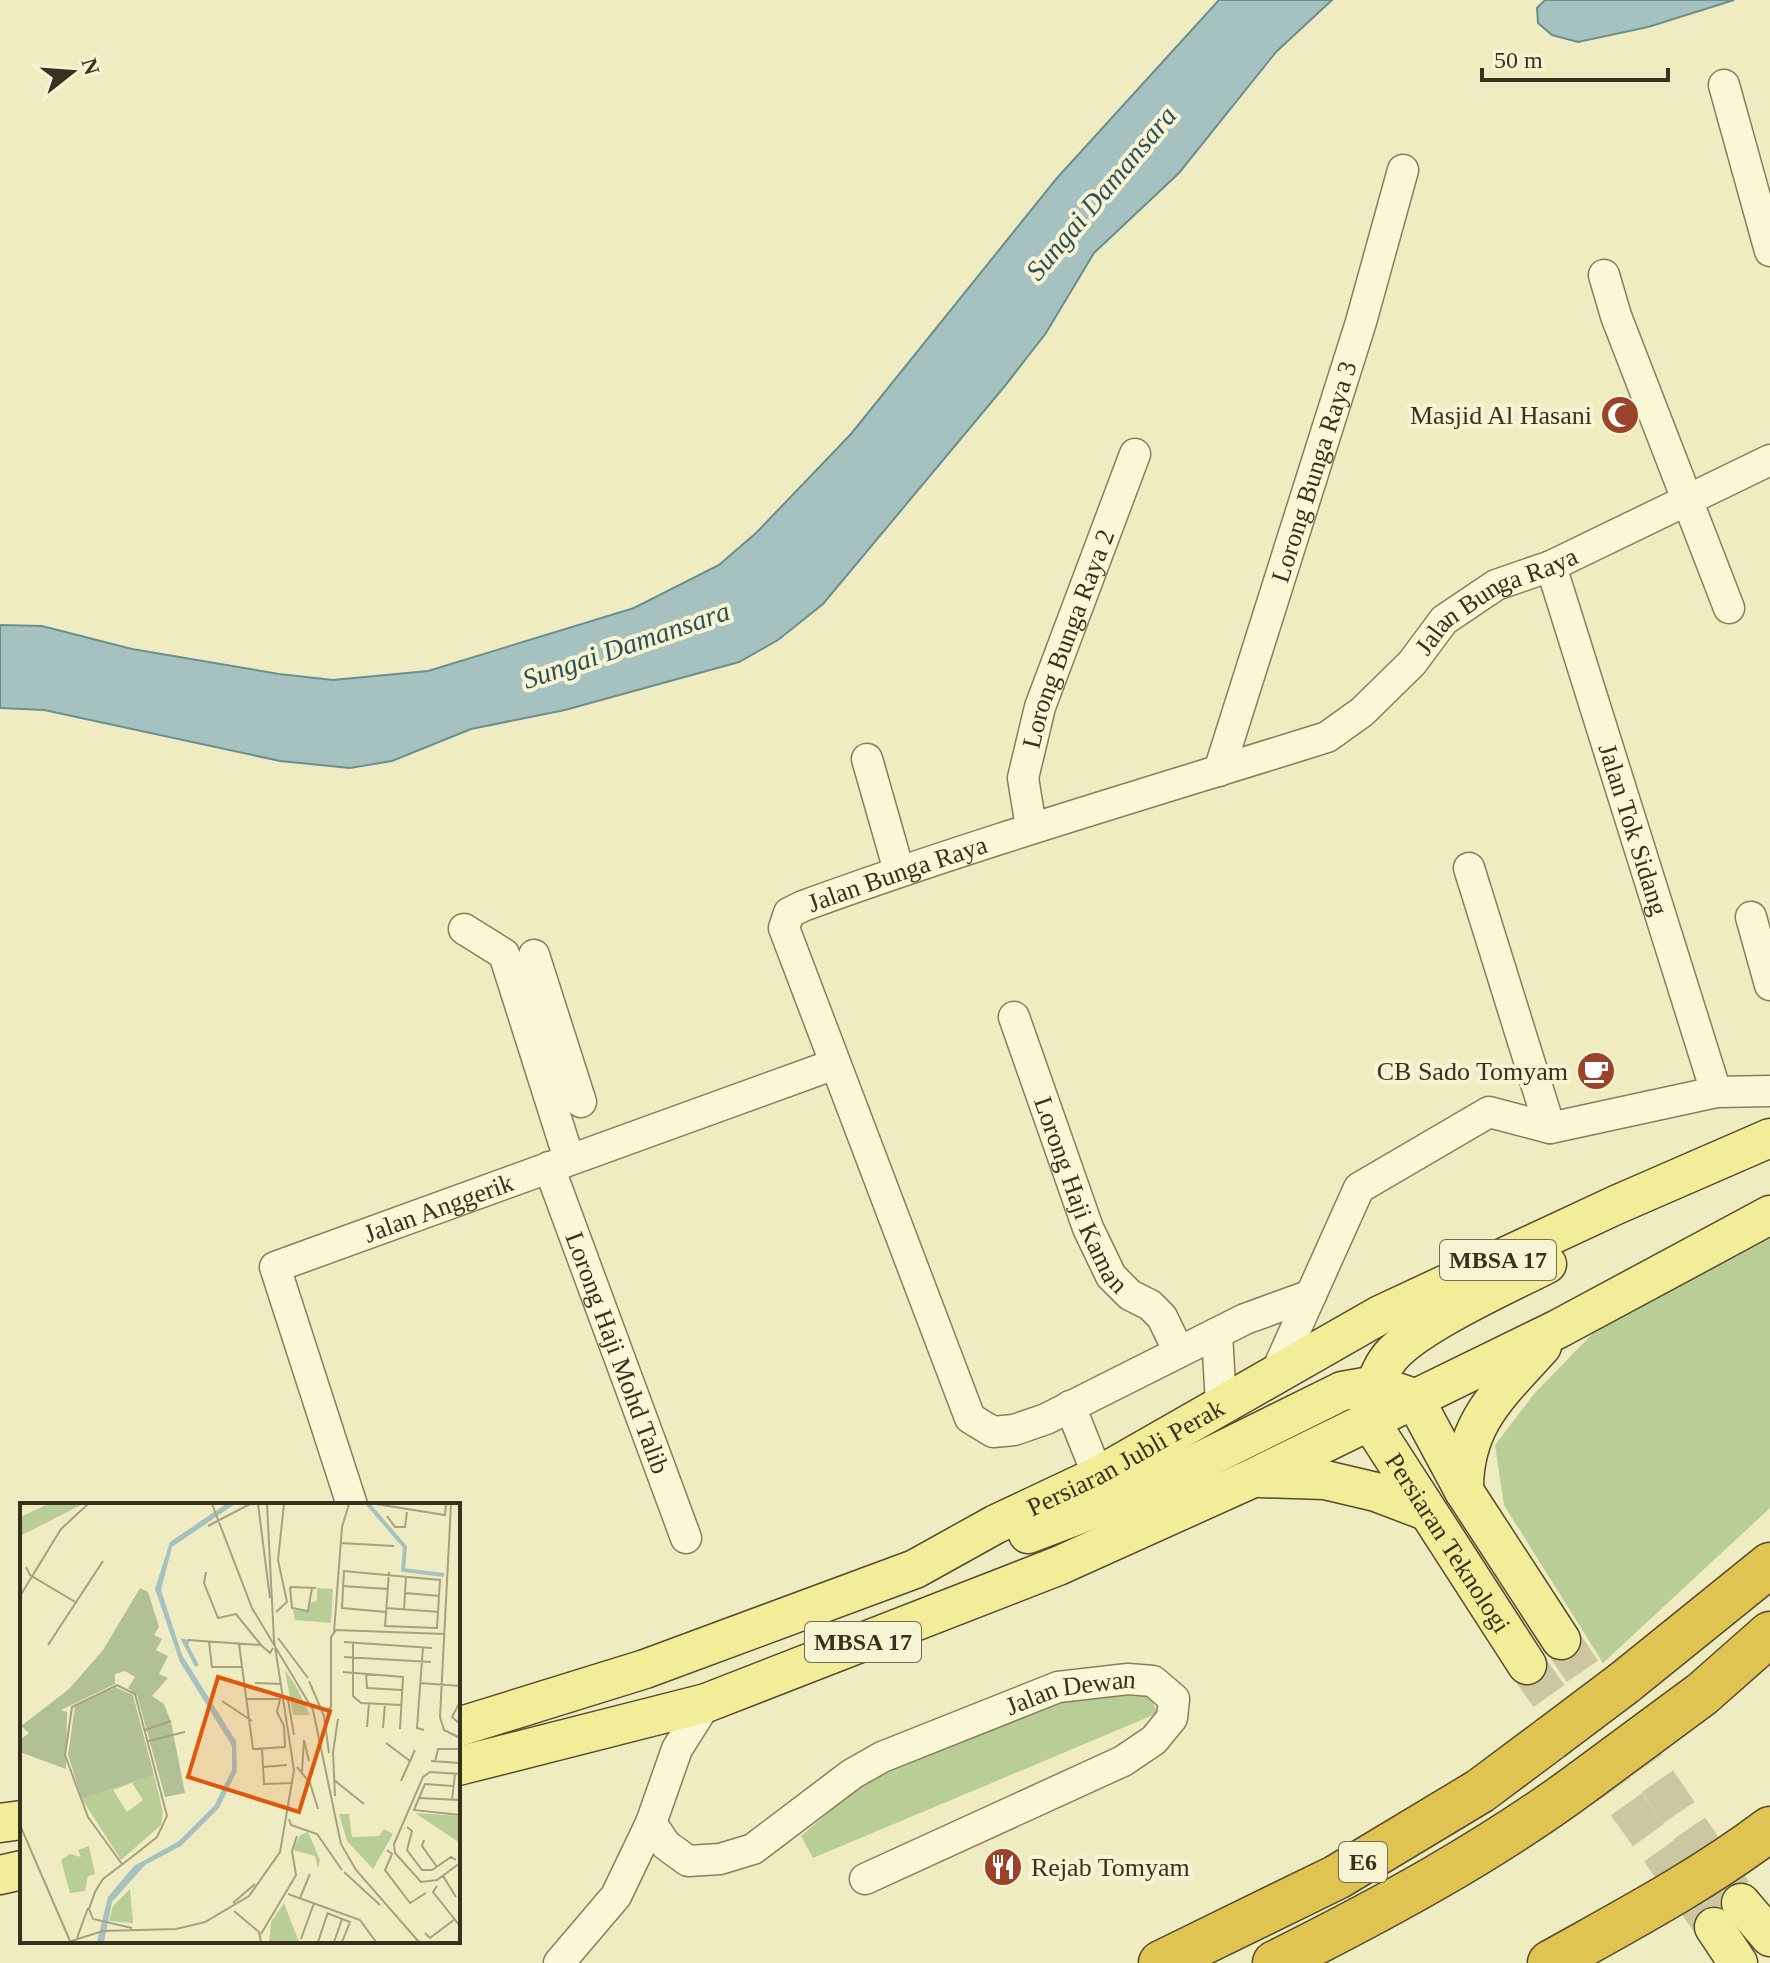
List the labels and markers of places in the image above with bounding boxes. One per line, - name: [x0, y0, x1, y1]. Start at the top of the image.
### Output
- mosque icon: Masjid Al Hasani: [1599, 394, 1641, 436]
- place label: Masjid Al Hasani: [1410, 401, 1592, 430]
- cafe icon: CB Sado Tomyam: [1575, 1050, 1617, 1092]
- place label: CB Sado Tomyam: [1377, 1057, 1568, 1086]
- restaurant icon: Rejab Tomyam: [982, 1846, 1024, 1888]
- place label: Rejab Tomyam: [1031, 1853, 1190, 1882]

